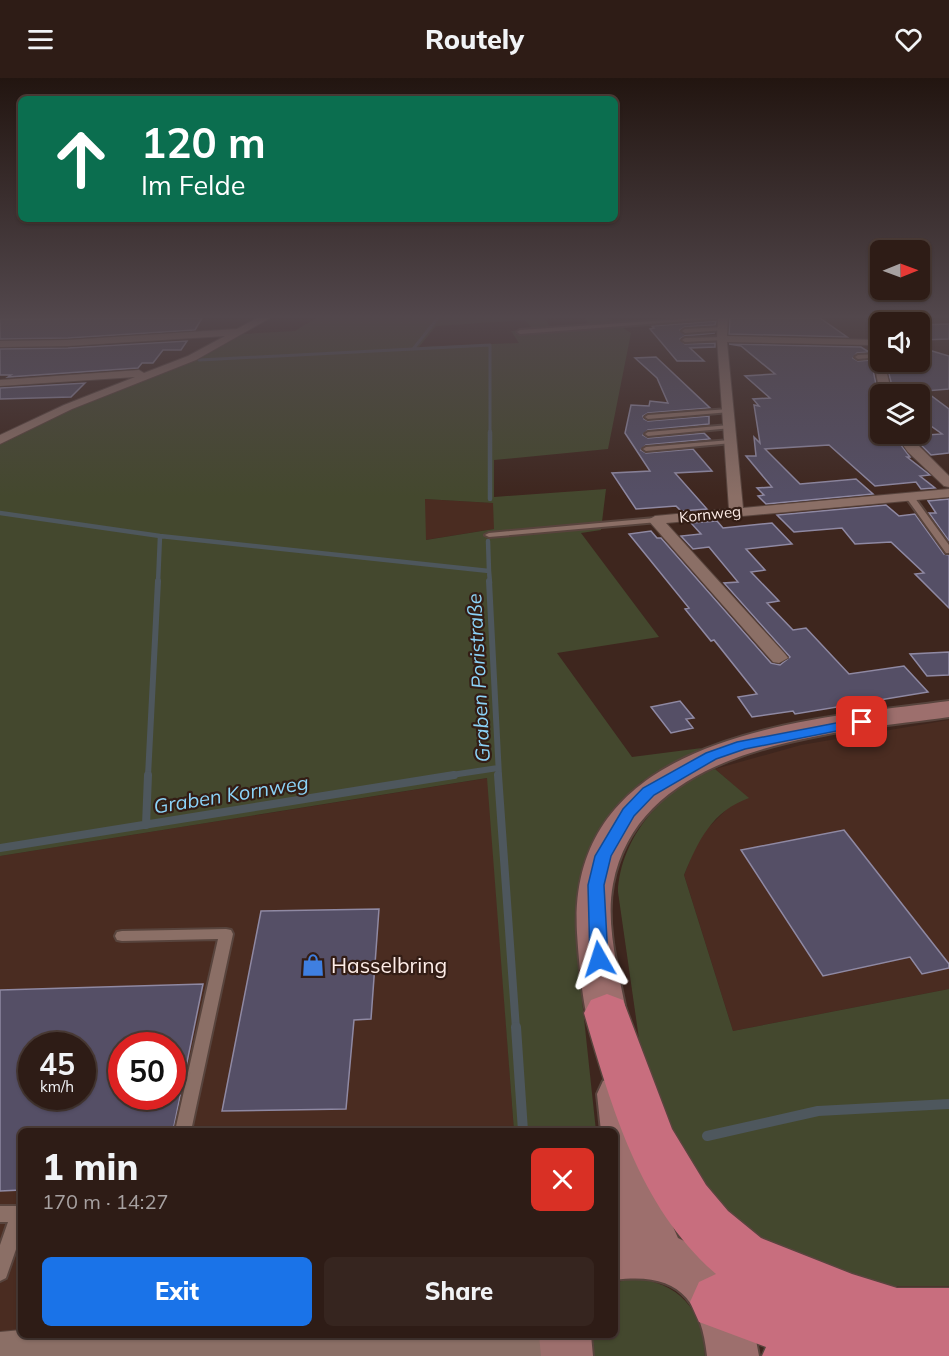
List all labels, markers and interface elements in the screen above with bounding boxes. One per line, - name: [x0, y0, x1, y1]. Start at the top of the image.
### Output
- text: Routely: [425, 22, 524, 56]
- icon: menu: [24, 23, 57, 56]
- icon: heart: [892, 23, 925, 56]
- text: 120 m: [141, 116, 266, 169]
- icon: ahead: [42, 120, 120, 198]
- text: Im Felde: [141, 168, 245, 202]
- north arrow: [870, 240, 930, 300]
- map controls: [870, 240, 930, 444]
- button: sound: [870, 312, 930, 372]
- button: layers: [870, 384, 930, 444]
- street label: Kornweg: [678, 501, 742, 527]
- water label: Graben Poristraße: [461, 593, 495, 763]
- pin: [836, 696, 887, 747]
- icon: arrive: [845, 705, 878, 738]
- water label: Graben Kornweg: [152, 769, 310, 819]
- position arrow: [567, 927, 631, 991]
- shop icon: Hasselbring: [300, 952, 326, 978]
- place label: Hasselbring: [331, 952, 447, 978]
- speed limit sign: 50: [108, 1032, 186, 1110]
- text: 45: [39, 1045, 75, 1083]
- text: km/h: [40, 1077, 74, 1096]
- text: 1 min: [42, 1144, 138, 1189]
- button: close: [531, 1148, 594, 1211]
- text: 170 m · 14:27: [42, 1189, 168, 1214]
- button: Exit: [42, 1257, 312, 1326]
- button: Share: [324, 1257, 594, 1326]

